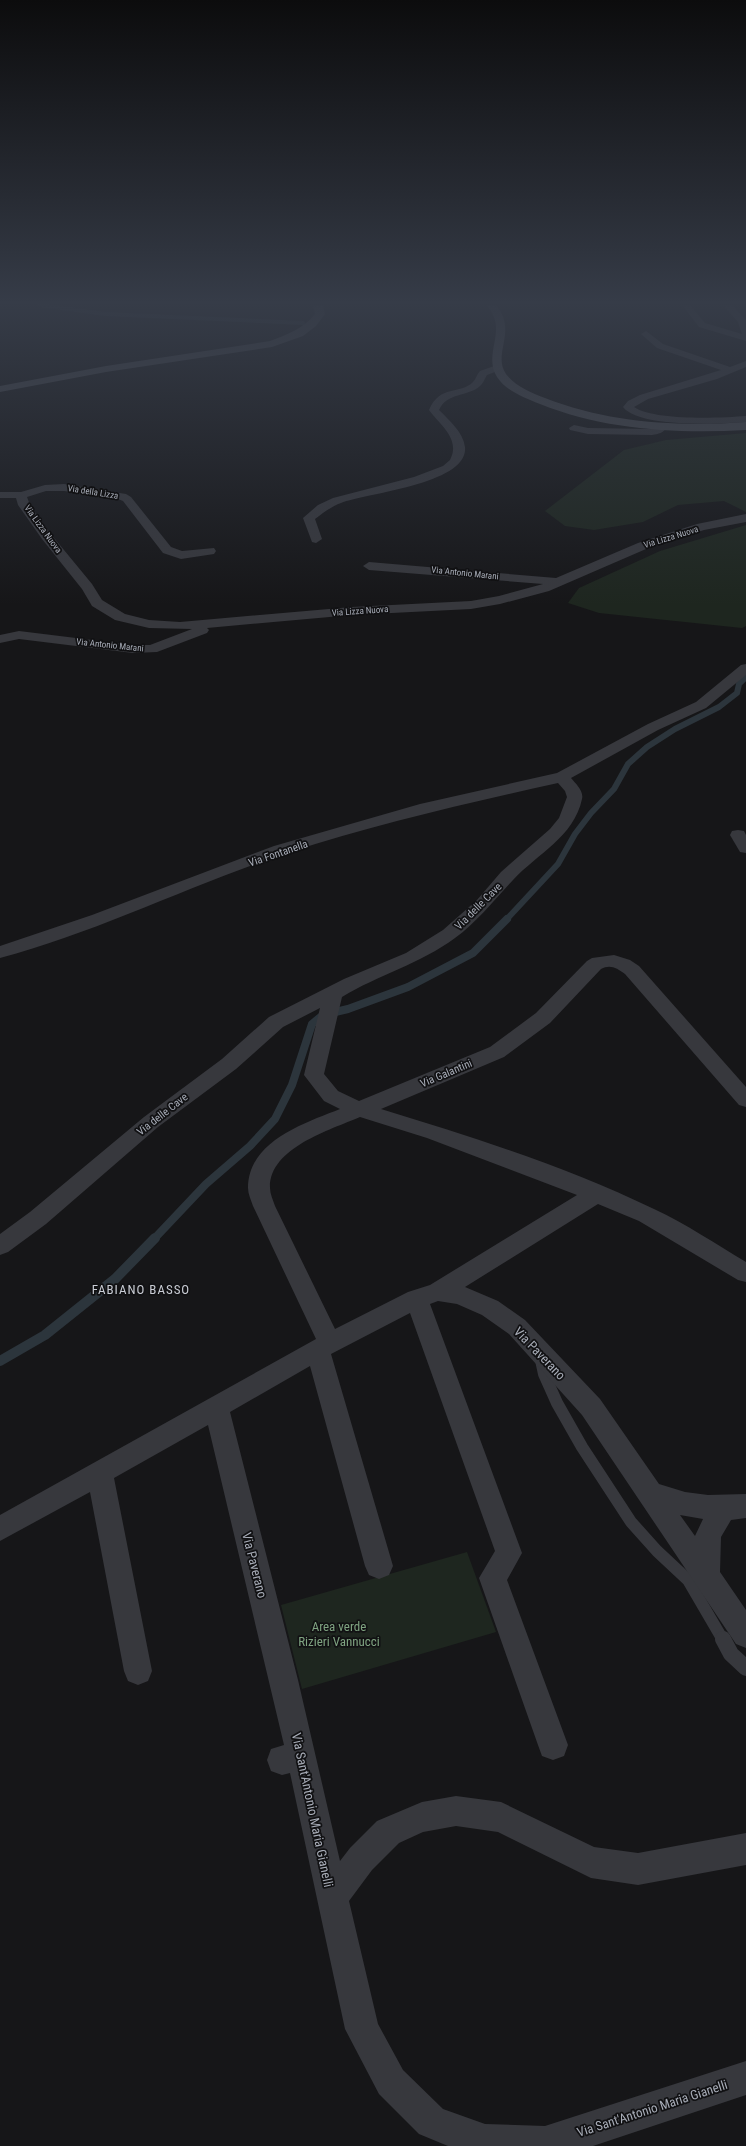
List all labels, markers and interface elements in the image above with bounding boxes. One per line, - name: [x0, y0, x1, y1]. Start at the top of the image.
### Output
- street label: Via della Lizza: [67, 483, 119, 501]
- street label: Via Lizza Nuova: [22, 503, 64, 555]
- street label: Via Lizza Nuova: [642, 524, 700, 550]
- street label: Via Antonio Marani: [431, 564, 499, 582]
- street label: Via Lizza Nuova: [331, 604, 389, 618]
- street label: Via Antonio Marani: [76, 636, 144, 654]
- street label: Via Fontanella: [247, 837, 310, 870]
- street label: Via delle Cave: [452, 880, 505, 933]
- street label: Via Galantini: [418, 1057, 474, 1090]
- street label: Via delle Cave: [134, 1090, 190, 1138]
- district label: FABIANO BASSO: [92, 1282, 190, 1297]
- street label: Via Paverano: [511, 1324, 568, 1383]
- street label: Via Paverano: [239, 1531, 270, 1599]
- park label: Area verde Rizieri Vannucci: [298, 1619, 380, 1649]
- street label: Via Sant'Antonio Maria Gianelli: [289, 1732, 336, 1889]
- street label: Via Sant'Antonio Maria Gianelli: [575, 2077, 729, 2140]

